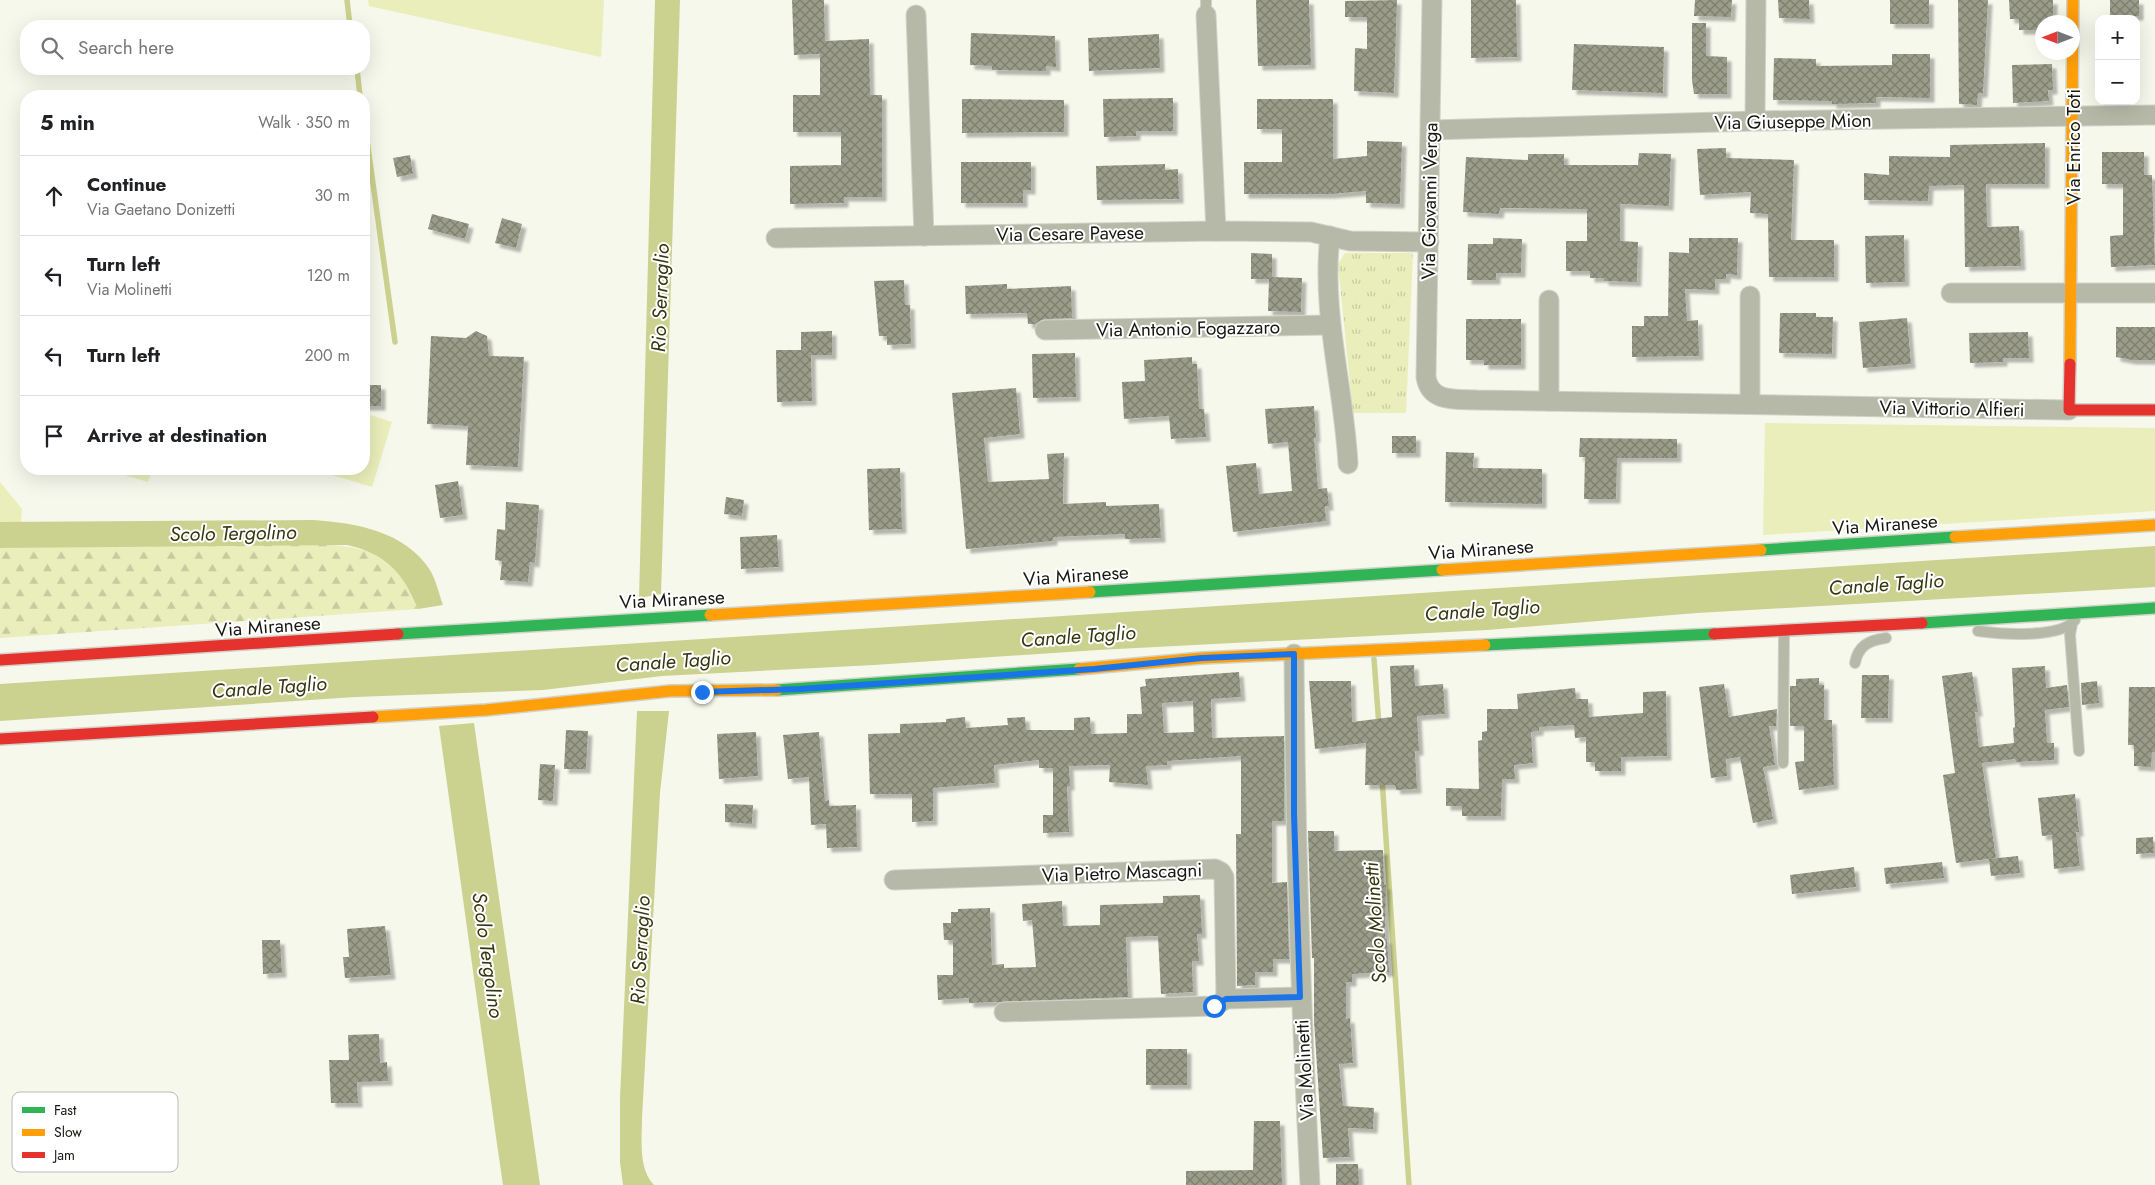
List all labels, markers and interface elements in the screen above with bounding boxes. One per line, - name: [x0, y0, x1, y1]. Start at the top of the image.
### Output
- north arrow: [2035, 15, 2080, 60]
- map controls: [2095, 15, 2140, 105]
- button: +: [2095, 15, 2140, 60]
- search box: [20, 20, 370, 75]
- icon: search: [38, 34, 66, 62]
- text: Search here: [78, 34, 174, 61]
- button: −: [2095, 60, 2140, 105]
- street label: Via Enrico Toti: [2060, 89, 2087, 205]
- street label: Via Giuseppe Mion: [1714, 107, 1872, 136]
- text: 5 min: [40, 108, 95, 138]
- text: Walk · 350 m: [258, 111, 350, 134]
- street label: Via Giovanni Verga: [1415, 122, 1444, 280]
- text: Continue: [87, 171, 166, 198]
- icon: ahead: [40, 182, 68, 210]
- text: 30 m: [314, 184, 350, 207]
- text: Via Gaetano Donizetti: [87, 198, 235, 221]
- street label: Via Cesare Pavese: [996, 219, 1144, 248]
- water label: Rio Serraglio: [644, 243, 677, 353]
- text: Turn left: [87, 251, 160, 278]
- icon: left: [40, 262, 68, 290]
- text: 120 m: [307, 264, 350, 287]
- text: Via Molinetti: [87, 278, 172, 301]
- street label: Via Antonio Fogazzaro: [1096, 313, 1280, 344]
- icon: left: [40, 342, 68, 370]
- text: Turn left: [87, 342, 160, 369]
- text: 200 m: [304, 344, 350, 367]
- street label: Via Vittorio Alfieri: [1879, 394, 2025, 423]
- icon: arrive: [40, 422, 68, 450]
- text: Arrive at destination: [87, 422, 267, 449]
- street label: Via Miranese: [1831, 507, 1939, 542]
- water label: Scolo Tergolino: [169, 518, 297, 549]
- street label: Via Miranese: [1427, 532, 1535, 567]
- street label: Via Miranese: [1022, 558, 1130, 593]
- water label: Canale Taglio: [1827, 566, 1945, 603]
- street label: Via Miranese: [619, 583, 726, 616]
- water label: Canale Taglio: [1423, 592, 1541, 629]
- street label: Via Miranese: [214, 609, 322, 644]
- water label: Canale Taglio: [1019, 618, 1137, 655]
- water label: Canale Taglio: [614, 643, 732, 680]
- water label: Canale Taglio: [210, 669, 328, 706]
- route end: [691, 681, 714, 704]
- street label: Via Pietro Mascagni: [1041, 856, 1203, 889]
- water label: Scolo Molinetti: [1357, 860, 1394, 985]
- water label: Scolo Tergolino: [464, 890, 511, 1020]
- water label: Rio Serraglio: [623, 895, 658, 1005]
- route start: [1203, 995, 1226, 1018]
- street label: Via Molinetti: [1288, 1019, 1321, 1121]
- legend: [12, 1092, 178, 1172]
- text: Fast: [54, 1100, 77, 1120]
- text: Slow: [54, 1122, 82, 1142]
- text: Jam: [52, 1145, 75, 1165]

